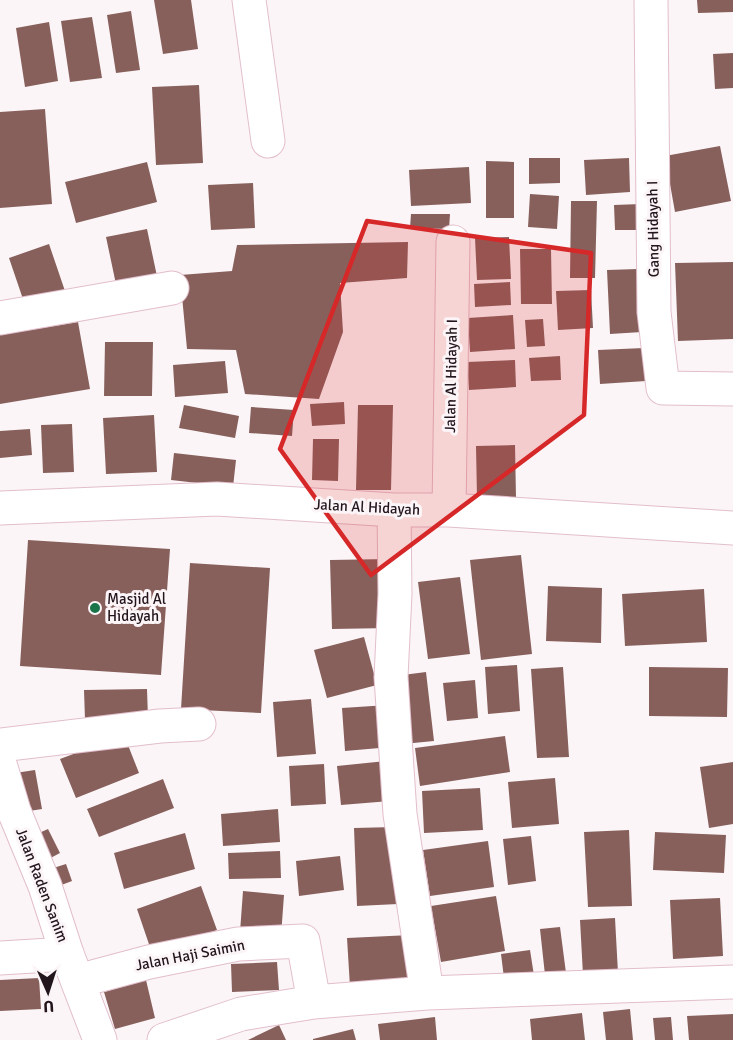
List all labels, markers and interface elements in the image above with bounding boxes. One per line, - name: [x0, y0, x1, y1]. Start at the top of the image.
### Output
- street label: Gang Hidayah I: [643, 181, 663, 277]
- street label: Jalan Al Hidayah I: [441, 319, 461, 433]
- street label: Jalan Al Hidayah: [313, 495, 421, 519]
- place label: Masjid Al Hidayah: [107, 590, 166, 625]
- marker: Masjid Al Hidayah: [88, 601, 102, 615]
- street label: Jalan Raden Sanim: [12, 825, 72, 945]
- street label: Jalan Haji Saimin: [134, 936, 246, 974]
- north arrow: [18, 962, 78, 1022]
- text: U: [43, 996, 55, 1016]

